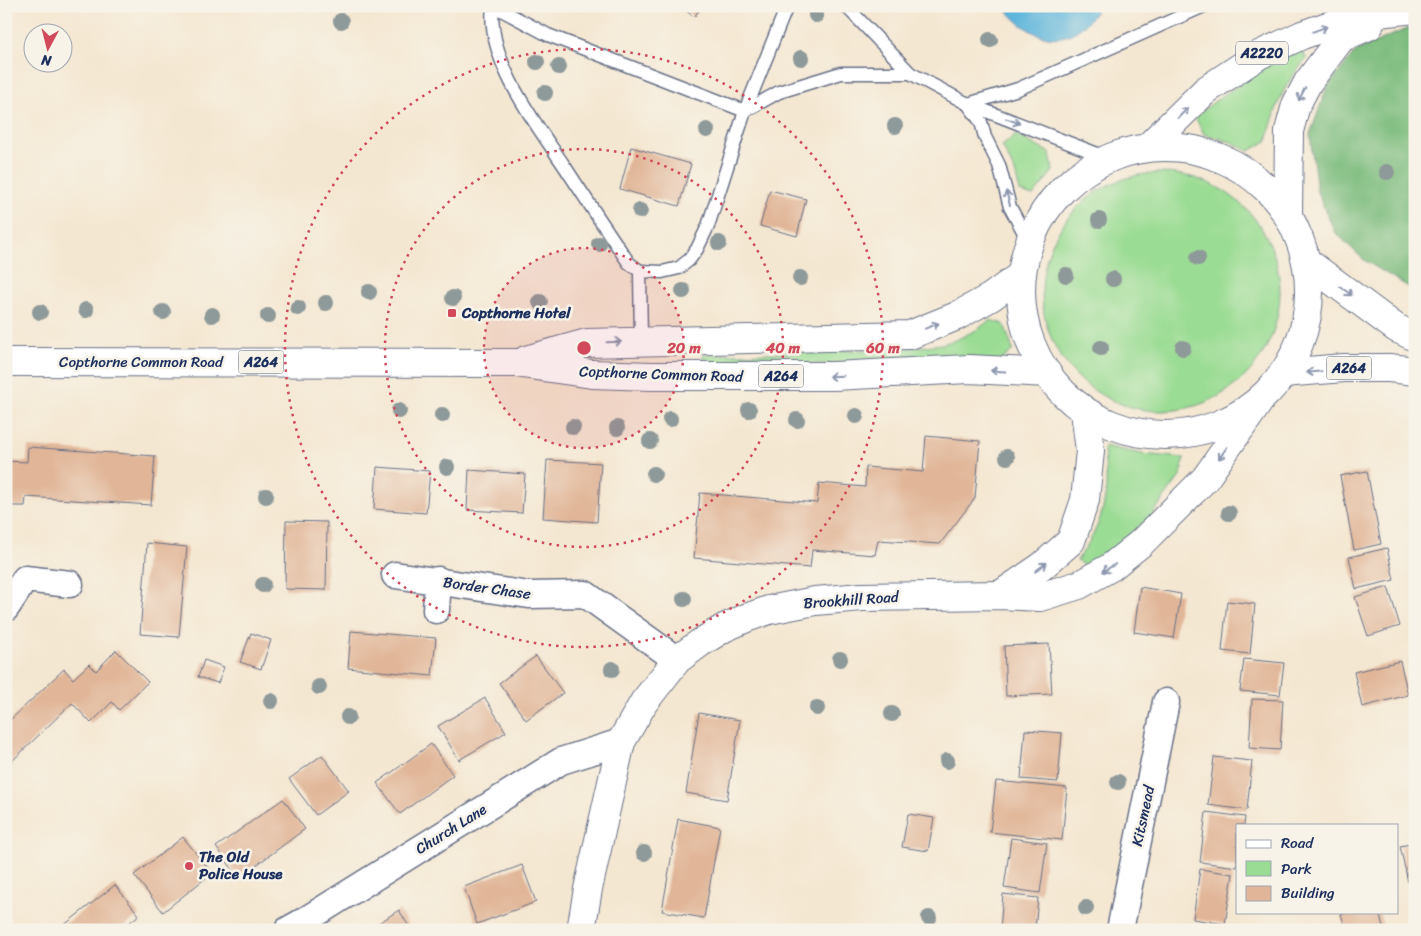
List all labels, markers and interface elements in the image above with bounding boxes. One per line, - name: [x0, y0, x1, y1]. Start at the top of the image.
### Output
- north arrow: [22, 22, 72, 72]
- one-way arrow: [1311, 24, 1327, 33]
- road number: A2220: [1236, 42, 1288, 64]
- text: N: [40, 47, 54, 74]
- one-way arrow: [1297, 87, 1307, 102]
- one-way arrow: [1176, 107, 1189, 119]
- one-way arrow: [1005, 117, 1020, 127]
- one-way arrow: [1003, 191, 1012, 207]
- one-way arrow: [1339, 286, 1352, 297]
- place label: Copthorne Hotel: [461, 300, 571, 326]
- marker: Copthorne Hotel: [446, 307, 458, 319]
- one-way arrow: [924, 321, 939, 330]
- text: 20 m: [666, 335, 701, 361]
- text: 40 m: [765, 335, 801, 361]
- text: 60 m: [865, 335, 900, 361]
- one-way arrow: [605, 338, 621, 347]
- centre of rings: [575, 339, 593, 357]
- street label: Copthorne Common Road: [59, 349, 224, 375]
- road number: A264: [238, 351, 284, 374]
- road number: A264: [1326, 356, 1372, 379]
- street label: Copthorne Common Road: [579, 358, 744, 390]
- road number: A264: [758, 364, 804, 388]
- one-way arrow: [990, 366, 1006, 375]
- one-way arrow: [1306, 367, 1322, 376]
- one-way arrow: [828, 371, 844, 380]
- one-way arrow: [1218, 446, 1228, 460]
- one-way arrow: [1034, 562, 1048, 572]
- one-way arrow: [1102, 562, 1116, 573]
- street label: Border Chase: [441, 569, 533, 607]
- street label: Brookhill Road: [802, 584, 901, 616]
- street label: Kitsmead: [1124, 782, 1162, 849]
- street label: Church Lane: [410, 797, 492, 861]
- legend: [1236, 824, 1398, 914]
- text: Road: [1281, 830, 1314, 856]
- place label: The Old Police House: [199, 844, 283, 887]
- text: Park: [1281, 856, 1312, 882]
- marker: The Old Police House: [183, 860, 195, 872]
- text: Building: [1281, 880, 1335, 906]

